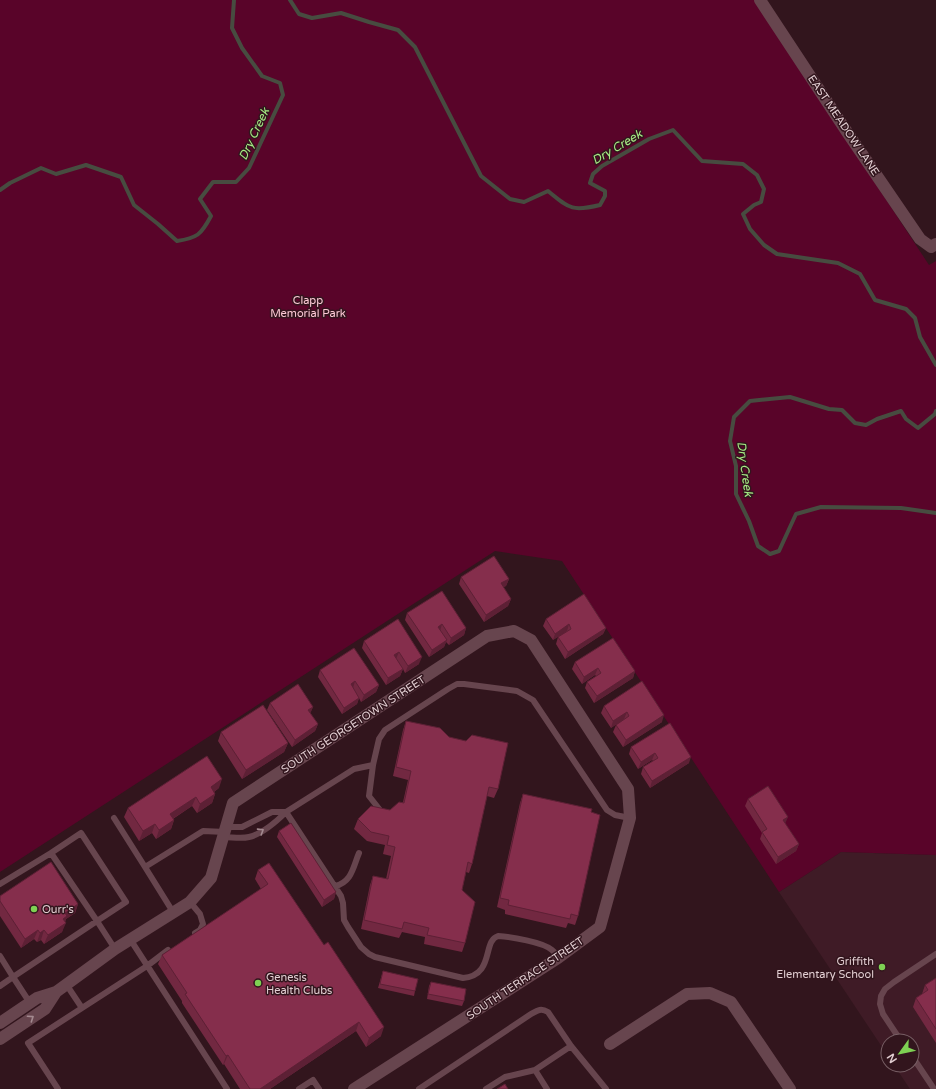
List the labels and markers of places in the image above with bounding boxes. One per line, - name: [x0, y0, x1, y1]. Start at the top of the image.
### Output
- place label: Ourr's: [42, 903, 74, 916]
- marker: Ourr's: [29, 904, 39, 914]
- place label: Griffith Elementary School: [776, 955, 874, 981]
- marker: Griffith Elementary School: [877, 962, 887, 972]
- place label: Genesis Health Clubs: [266, 971, 332, 997]
- marker: Genesis Health Clubs: [253, 978, 263, 988]

